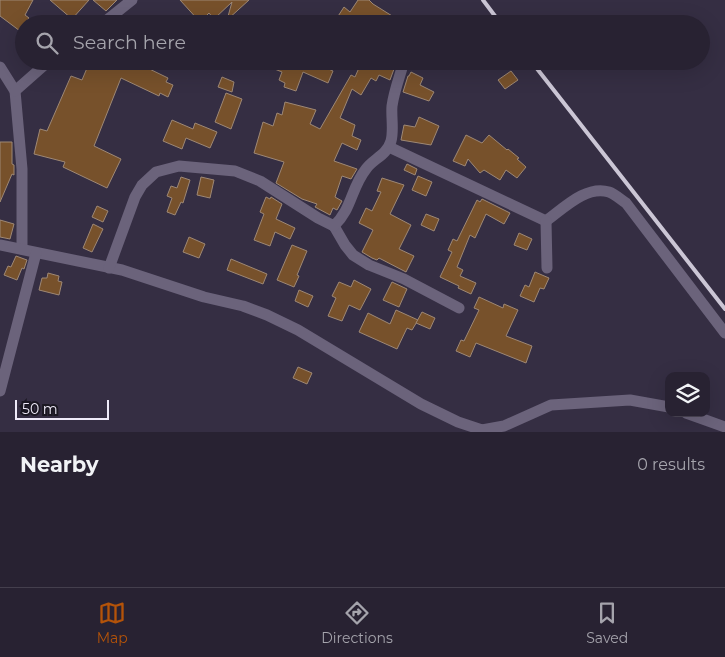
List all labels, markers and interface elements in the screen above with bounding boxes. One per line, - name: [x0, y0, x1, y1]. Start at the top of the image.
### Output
- search box: [15, 15, 710, 70]
- icon: search: [33, 29, 61, 57]
- text: Search here: [73, 31, 186, 54]
- map controls: [665, 372, 710, 417]
- button: layers: [665, 372, 710, 417]
- scale bar: [15, 397, 109, 420]
- text: 50 m: [22, 400, 58, 418]
- text: Nearby: [20, 452, 99, 477]
- text: 0 results: [637, 455, 705, 474]
- tab: Map: [97, 599, 128, 647]
- tab: Directions: [321, 599, 393, 647]
- tab: Saved: [586, 599, 628, 647]

